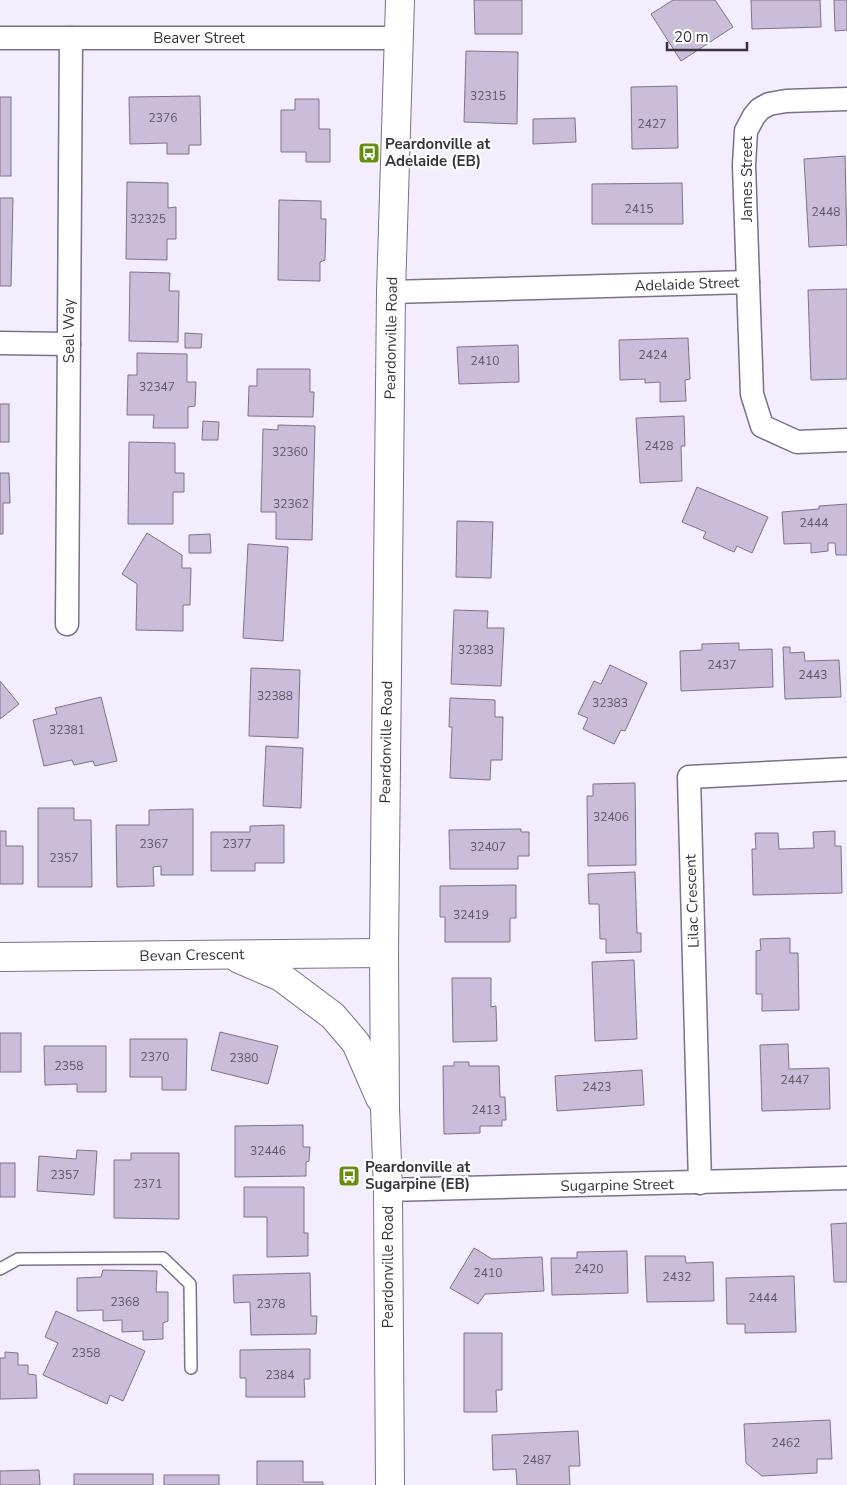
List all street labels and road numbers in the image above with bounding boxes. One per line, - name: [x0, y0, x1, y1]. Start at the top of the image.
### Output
- street label: Beaver Street: [153, 28, 246, 48]
- street label: James Street: [737, 135, 757, 223]
- street label: Adelaide Street: [634, 272, 741, 296]
- street label: Peardonville Road: [380, 277, 402, 399]
- street label: Seal Way: [59, 298, 79, 363]
- street label: Peardonville Road: [375, 681, 397, 803]
- street label: Lilac Crescent: [680, 853, 704, 948]
- street label: Bevan Crescent: [139, 944, 245, 966]
- street label: Sugarpine Street: [560, 1174, 675, 1196]
- street label: Peardonville Road: [378, 1206, 398, 1328]

